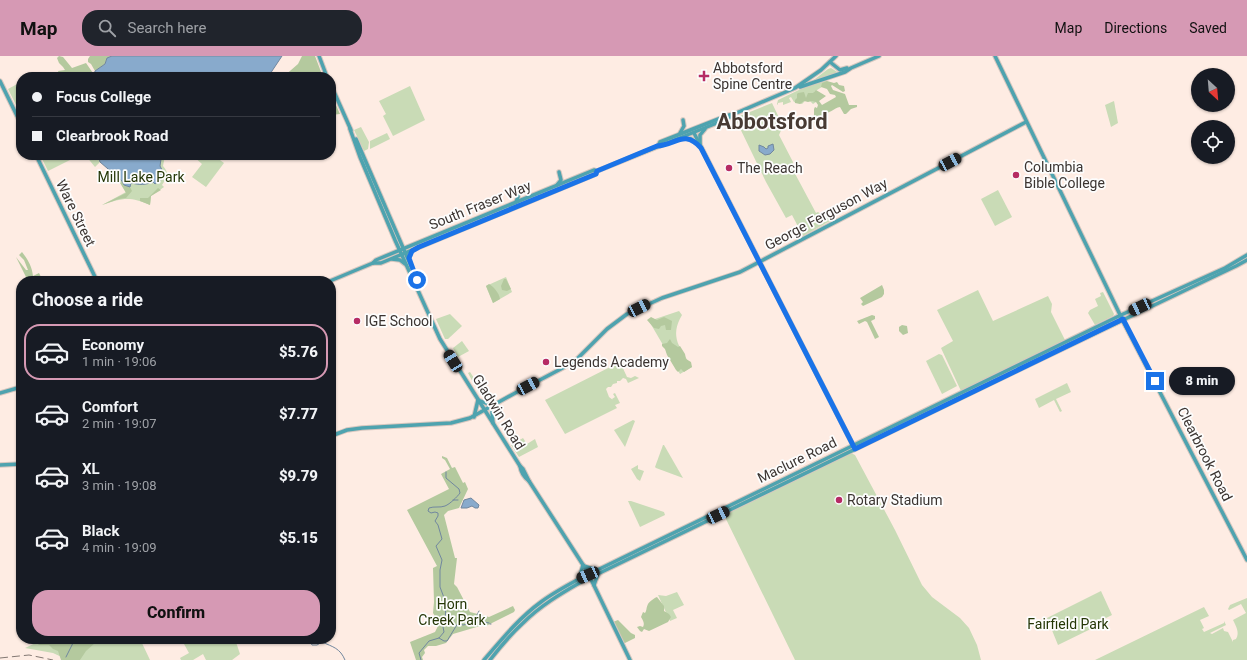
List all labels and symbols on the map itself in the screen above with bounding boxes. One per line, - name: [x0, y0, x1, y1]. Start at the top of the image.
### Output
- place label: Abbotsford Spine Centre: [713, 60, 792, 92]
- north arrow: [1191, 68, 1235, 112]
- marker: Abbotsford Spine Centre: [698, 70, 710, 82]
- district label: Abbotsford: [716, 109, 828, 134]
- car: [937, 151, 963, 173]
- place label: Columbia Bible College: [1024, 159, 1105, 191]
- place label: The Reach: [737, 160, 803, 176]
- marker: The Reach: [724, 163, 734, 173]
- park label: Mill Lake Park: [97, 169, 185, 185]
- marker: Columbia Bible College: [1011, 170, 1021, 180]
- street label: George Ferguson Way: [762, 175, 890, 253]
- street label: Ware Street: [53, 177, 99, 249]
- street label: South Fraser Way: [427, 177, 534, 233]
- route start: [408, 271, 426, 289]
- car: [1127, 296, 1153, 318]
- car: [626, 297, 652, 319]
- place label: IGE School: [365, 313, 433, 329]
- marker: IGE School: [352, 316, 362, 326]
- car: [442, 348, 464, 374]
- place label: Legends Academy: [554, 354, 669, 370]
- marker: Legends Academy: [541, 357, 551, 367]
- callout: 8 min: [1169, 367, 1235, 395]
- street label: Gladwin Road: [470, 371, 528, 453]
- route end: [1146, 372, 1164, 390]
- car: [515, 375, 541, 397]
- street label: Clearbrook Road: [1174, 404, 1236, 504]
- street label: Maclure Road: [755, 434, 839, 486]
- place label: Rotary Stadium: [847, 492, 943, 508]
- marker: Rotary Stadium: [834, 495, 844, 505]
- car: [705, 504, 731, 526]
- car: [575, 565, 601, 585]
- park label: Horn Creek Park: [418, 596, 487, 628]
- park label: Fairfield Park: [1027, 616, 1110, 632]

